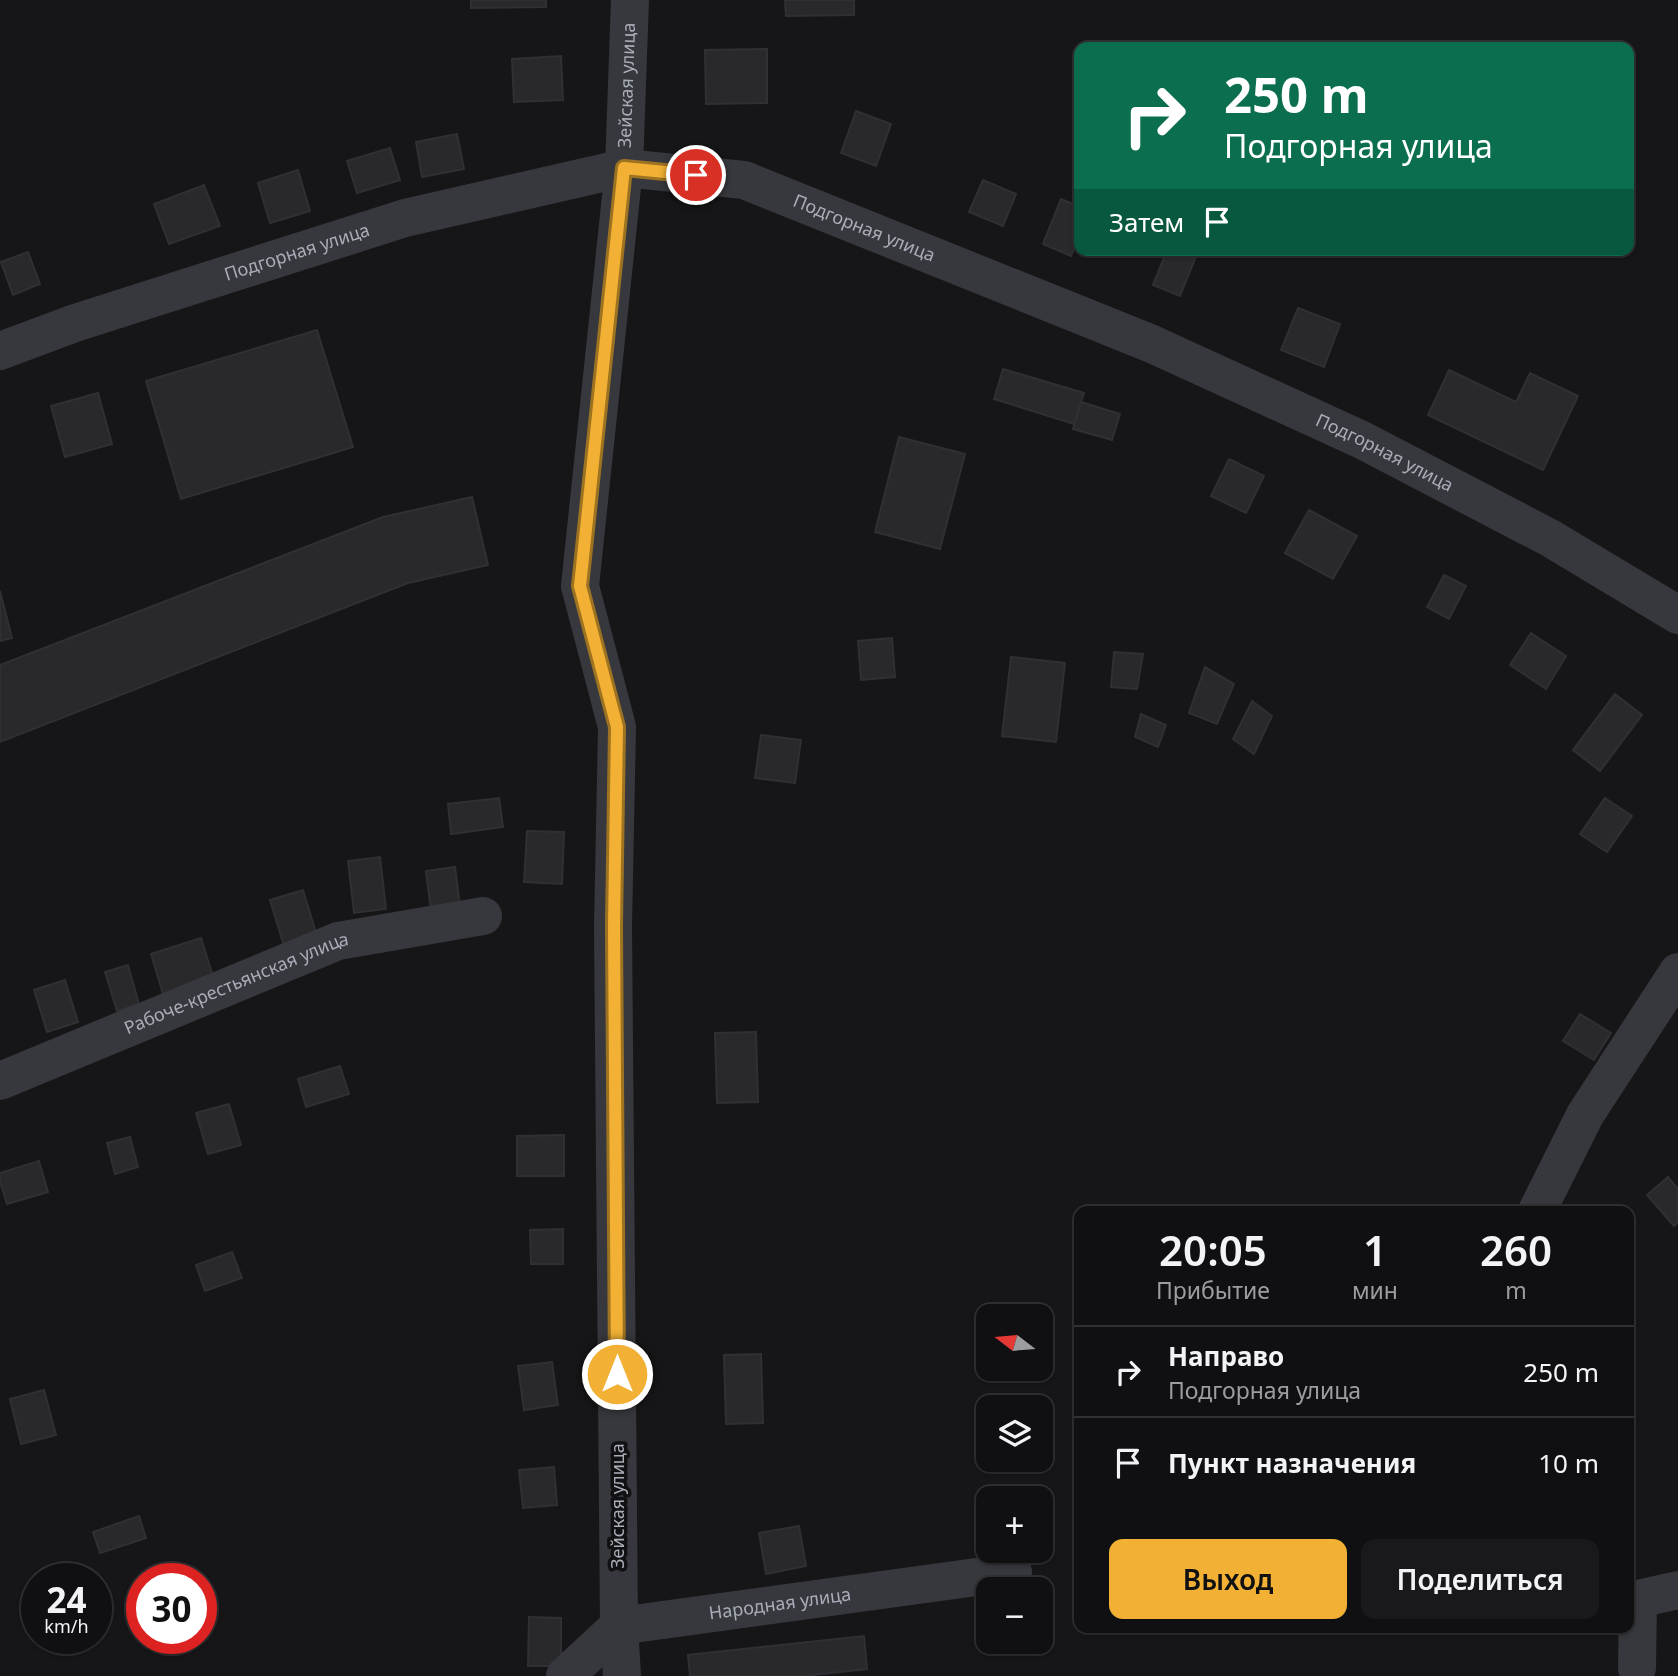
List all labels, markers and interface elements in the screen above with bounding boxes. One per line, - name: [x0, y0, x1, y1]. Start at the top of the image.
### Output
- street label: Зейская улица: [612, 22, 640, 149]
- text: 250 m: [1224, 61, 1369, 127]
- icon: right: [1109, 70, 1200, 161]
- text: Подгорная улица: [1224, 124, 1493, 167]
- pin: [666, 145, 726, 205]
- icon: arrive: [677, 156, 715, 194]
- street label: Подгорная улица: [790, 188, 939, 267]
- icon: arrive: [1198, 203, 1236, 241]
- text: Затем: [1109, 204, 1184, 240]
- street label: Подгорная улица: [221, 217, 372, 286]
- street label: Подгорная улица: [1312, 407, 1458, 497]
- street label: Рабоче-крестьянская улица: [120, 926, 350, 1039]
- text: 20:05: [1159, 1221, 1267, 1278]
- text: 1: [1363, 1221, 1387, 1278]
- text: 260: [1480, 1221, 1552, 1278]
- text: Прибытие: [1156, 1274, 1270, 1306]
- text: мин: [1352, 1274, 1398, 1306]
- text: m: [1505, 1274, 1527, 1306]
- north arrow: [976, 1304, 1054, 1381]
- map controls: [976, 1304, 1053, 1654]
- position arrow: [580, 1337, 654, 1411]
- text: Направо: [1168, 1338, 1284, 1374]
- icon: right: [1109, 1353, 1147, 1391]
- text: 250 m: [1523, 1354, 1599, 1390]
- text: Подгорная улица: [1168, 1374, 1361, 1406]
- button: layers: [976, 1395, 1053, 1472]
- street label: Зейская улица: [605, 1443, 629, 1569]
- icon: arrive: [1109, 1444, 1147, 1482]
- text: Пункт назначения: [1168, 1445, 1416, 1481]
- text: 10 m: [1538, 1445, 1599, 1481]
- button: +: [976, 1486, 1053, 1563]
- button: Выход: [1109, 1539, 1347, 1619]
- button: Поделиться: [1361, 1539, 1599, 1619]
- speed limit sign: 30: [126, 1563, 217, 1654]
- text: 24: [46, 1576, 87, 1623]
- button: −: [976, 1577, 1053, 1654]
- street label: Народная улица: [707, 1581, 852, 1625]
- text: km/h: [44, 1614, 89, 1638]

